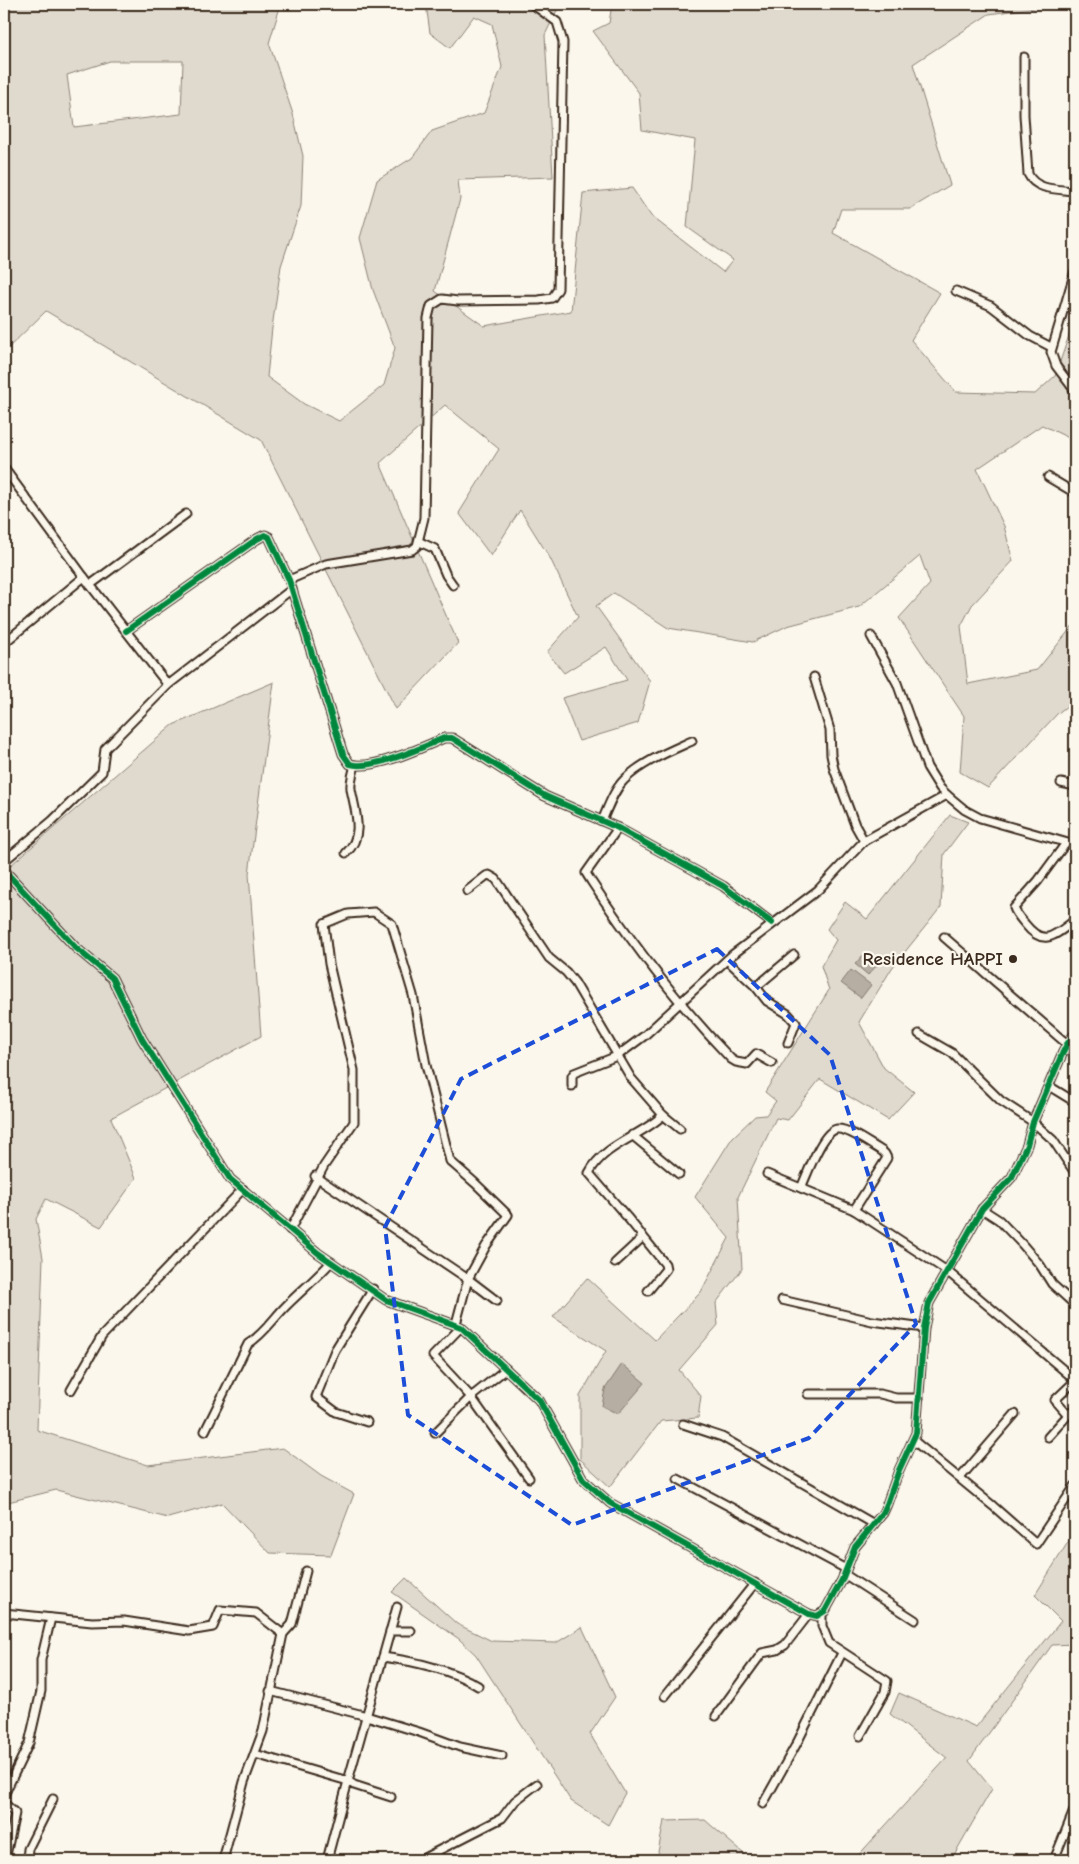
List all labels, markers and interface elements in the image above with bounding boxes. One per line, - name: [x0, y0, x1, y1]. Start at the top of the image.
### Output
- place label: Residence HAPPI: [863, 948, 1003, 970]
- marker: Residence HAPPI: [1007, 953, 1019, 965]

